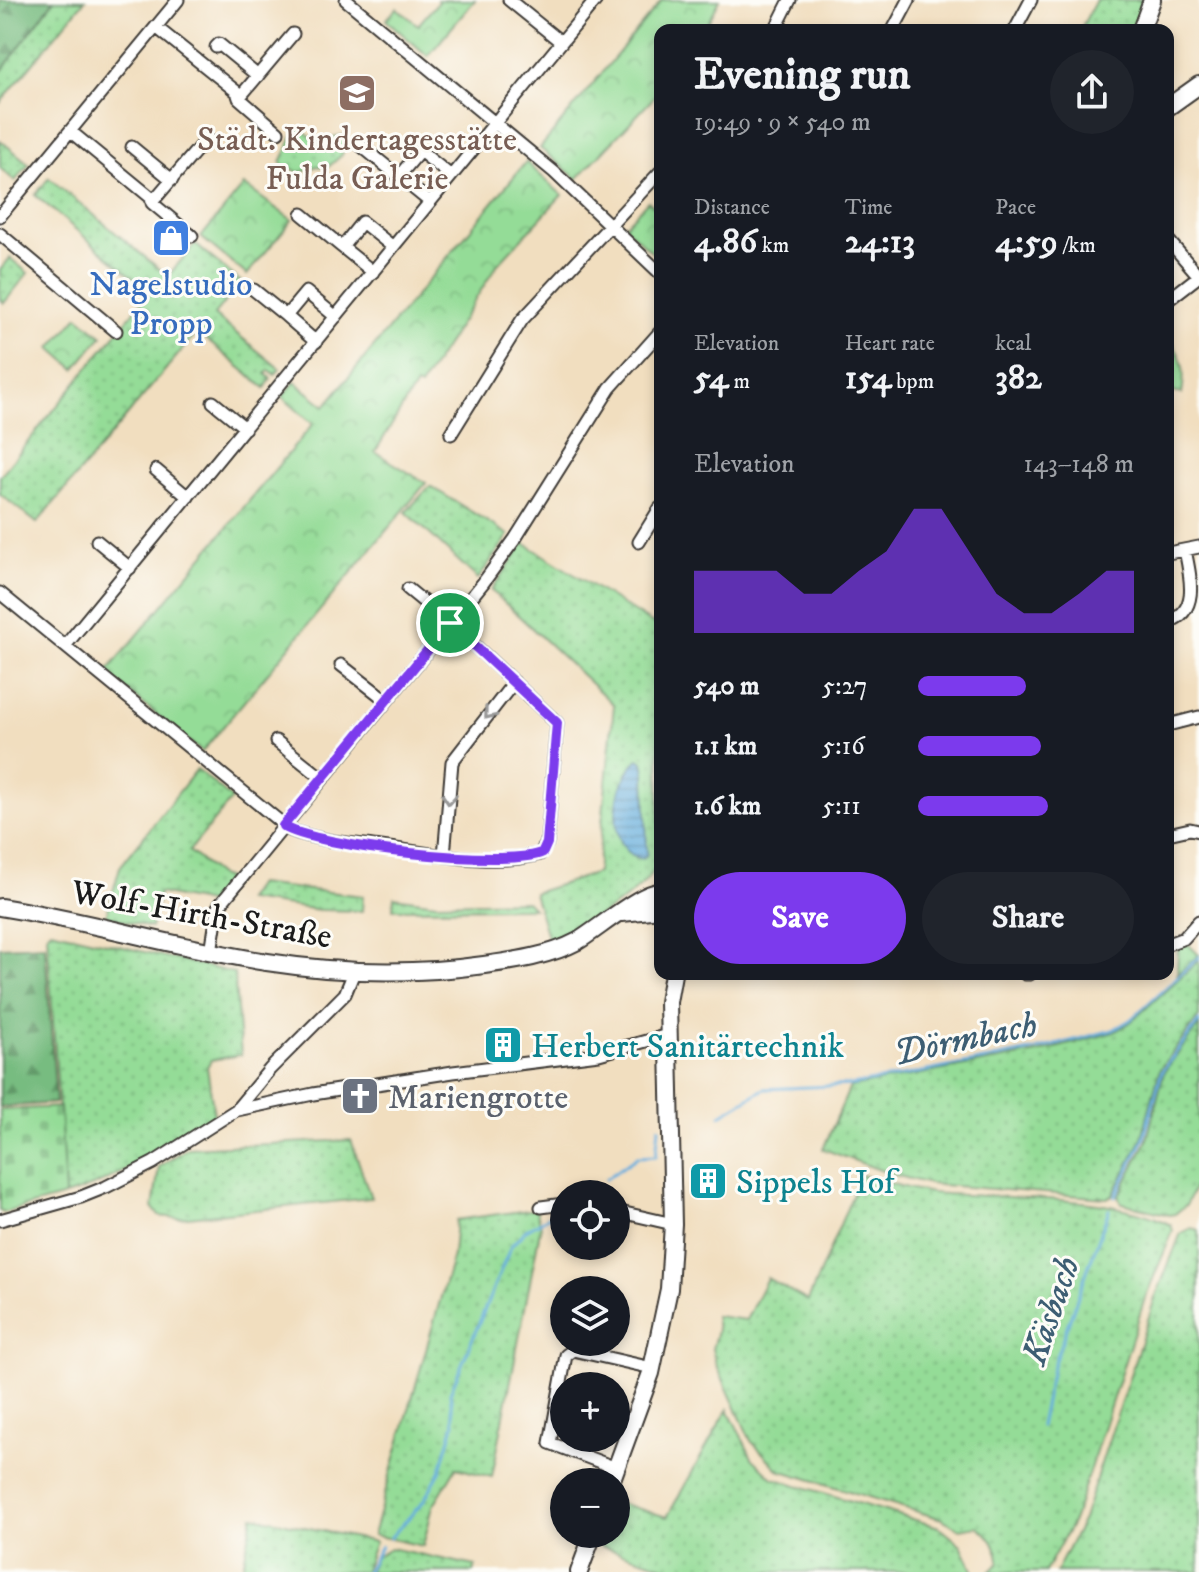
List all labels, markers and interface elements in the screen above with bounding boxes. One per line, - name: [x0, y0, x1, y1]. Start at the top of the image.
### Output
- text: Evening run: [694, 48, 911, 103]
- button: share: [1050, 50, 1134, 134]
- school or university icon: Städt. Kindertagesstätte Fulda Galerie: [336, 72, 378, 114]
- text: 19:49 · 9 × 540 m: [694, 106, 871, 139]
- place label: Städt. Kindertagesstätte Fulda Galerie: [197, 119, 517, 200]
- text: Distance: [694, 194, 770, 221]
- text: Time: [845, 194, 892, 221]
- text: Pace: [995, 194, 1036, 221]
- shop icon: Nagelstudio Propp: [150, 217, 192, 259]
- text: 4.86: [694, 221, 757, 263]
- text: 24:13: [845, 221, 915, 263]
- text: 4:59: [995, 221, 1058, 263]
- text: km: [757, 232, 789, 259]
- text: /km: [1058, 232, 1096, 259]
- place label: Nagelstudio Propp: [89, 264, 253, 345]
- text: Elevation: [694, 330, 779, 357]
- text: Heart rate: [845, 330, 935, 357]
- text: kcal: [995, 330, 1031, 357]
- text: 54: [694, 357, 729, 399]
- text: 154: [845, 357, 892, 399]
- text: 382: [995, 357, 1042, 399]
- text: m: [729, 368, 750, 395]
- text: bpm: [892, 368, 934, 395]
- text: Elevation: [694, 448, 795, 481]
- text: 143–148 m: [1023, 448, 1134, 481]
- pin: [416, 589, 484, 657]
- icon: arrive: [428, 601, 472, 645]
- text: 540 m: [694, 670, 760, 703]
- text: 5:27: [822, 670, 868, 703]
- one-way arrow: [484, 705, 498, 720]
- text: 1.1 km: [694, 730, 757, 763]
- text: 5:16: [822, 730, 865, 763]
- text: 1.6 km: [694, 790, 761, 823]
- text: 5:11: [822, 790, 861, 823]
- one-way arrow: [441, 793, 458, 806]
- street label: Wolf-Hirth-Straße: [67, 871, 335, 959]
- button: Save: [694, 872, 906, 964]
- button: Share: [922, 872, 1134, 964]
- water label: Dörmbach: [890, 1002, 1041, 1077]
- building icon: Herbert Sanitärtechnik: [482, 1024, 524, 1066]
- place label: Herbert Sanitärtechnik: [531, 1026, 844, 1068]
- church icon: Mariengrotte: [339, 1075, 381, 1117]
- place label: Mariengrotte: [388, 1077, 568, 1119]
- building icon: Sippels Hof: [687, 1160, 729, 1202]
- place label: Sippels Hof: [736, 1162, 900, 1204]
- map controls: [550, 1180, 630, 1548]
- button: locate: [550, 1180, 630, 1260]
- water label: Käsbach: [1011, 1251, 1091, 1373]
- button: layers: [550, 1276, 630, 1356]
- button: +: [550, 1372, 630, 1452]
- button: −: [550, 1468, 630, 1548]

